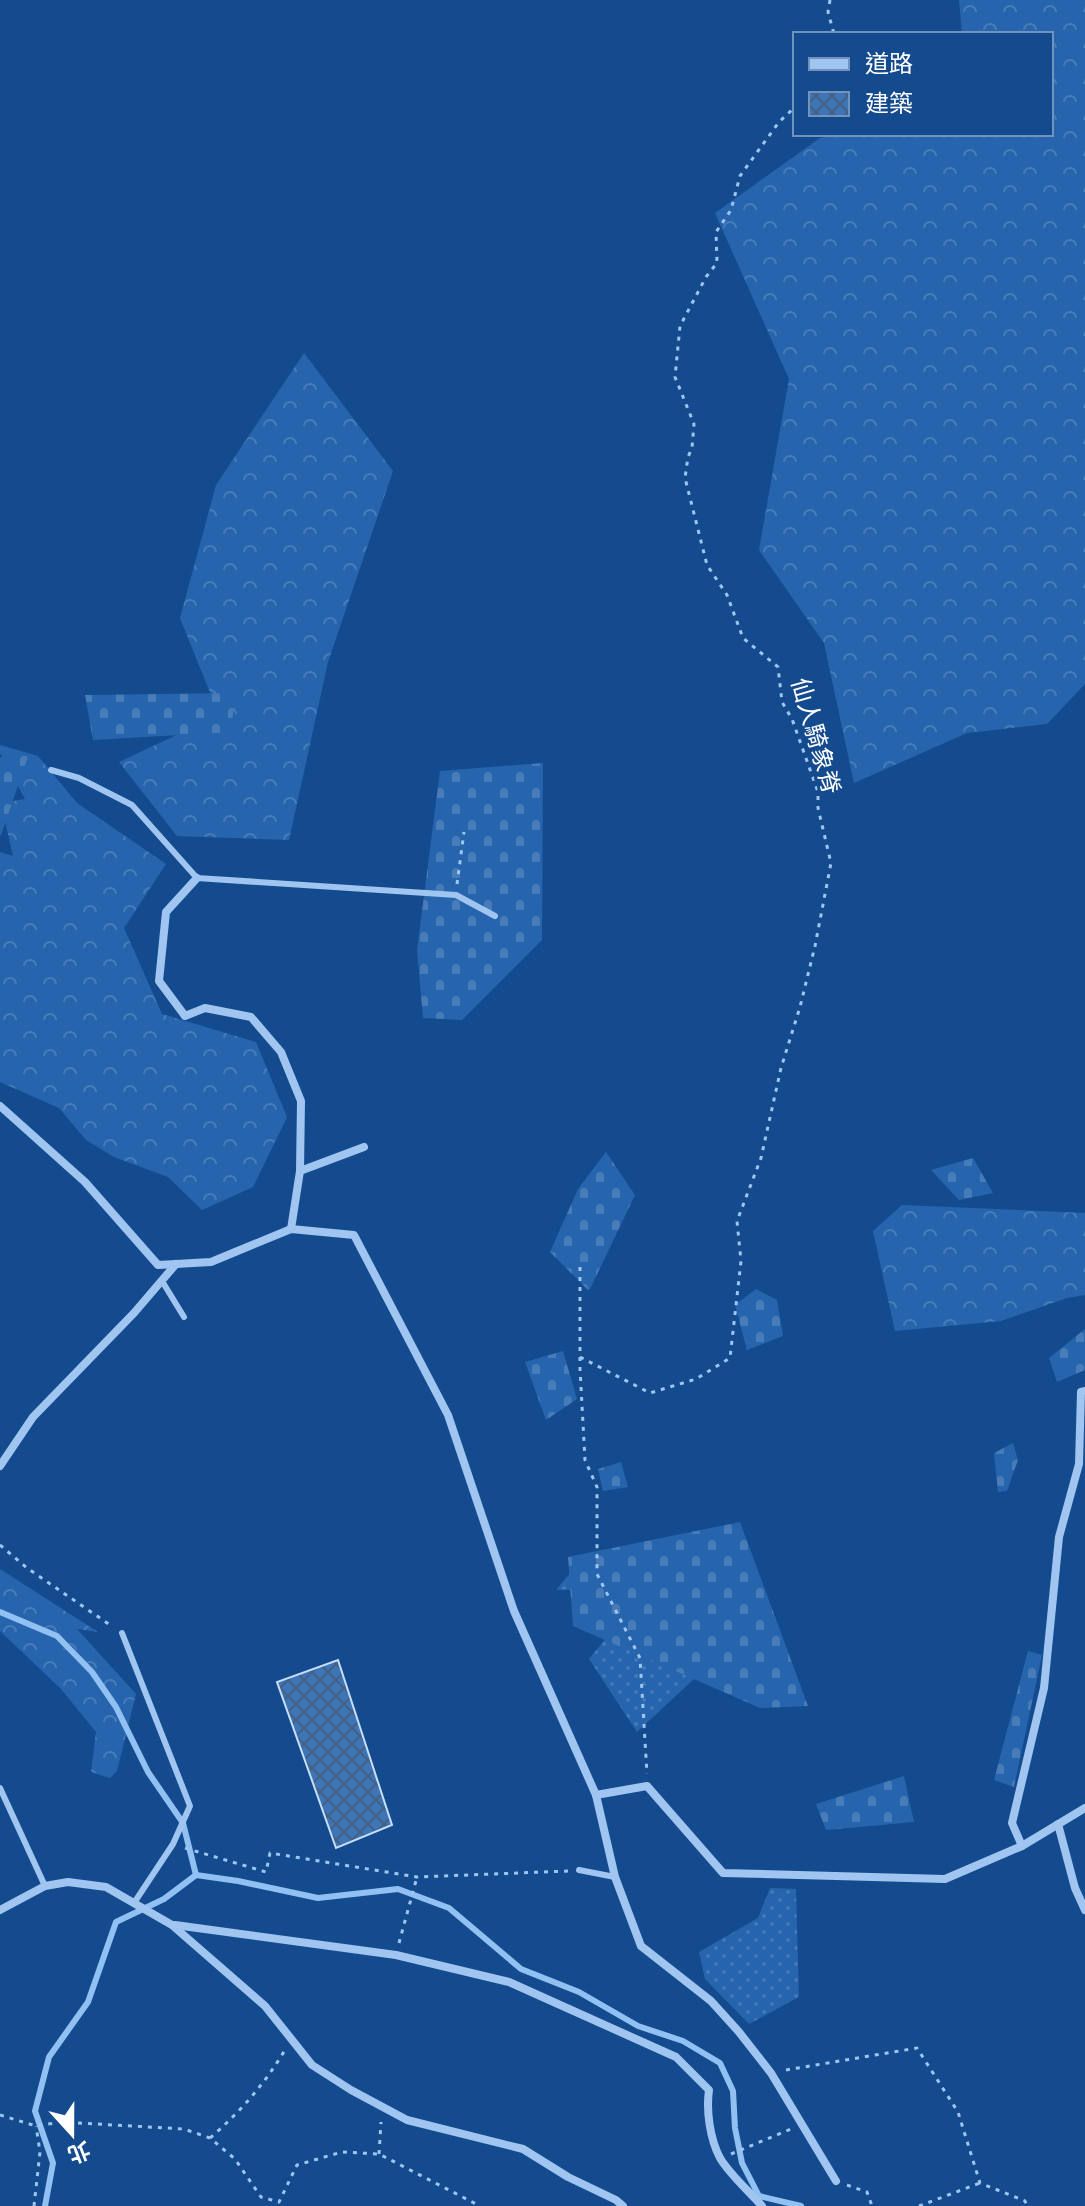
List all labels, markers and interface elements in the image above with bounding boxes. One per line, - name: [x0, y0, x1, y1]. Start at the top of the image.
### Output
- legend: [793, 32, 1053, 136]
- text: 道路: [865, 50, 913, 77]
- text: 建築: [865, 90, 913, 117]
- street label: 仙人騎象脊: [786, 675, 846, 797]
- north arrow: [32, 2094, 112, 2174]
- text: 北: [64, 2137, 94, 2168]

